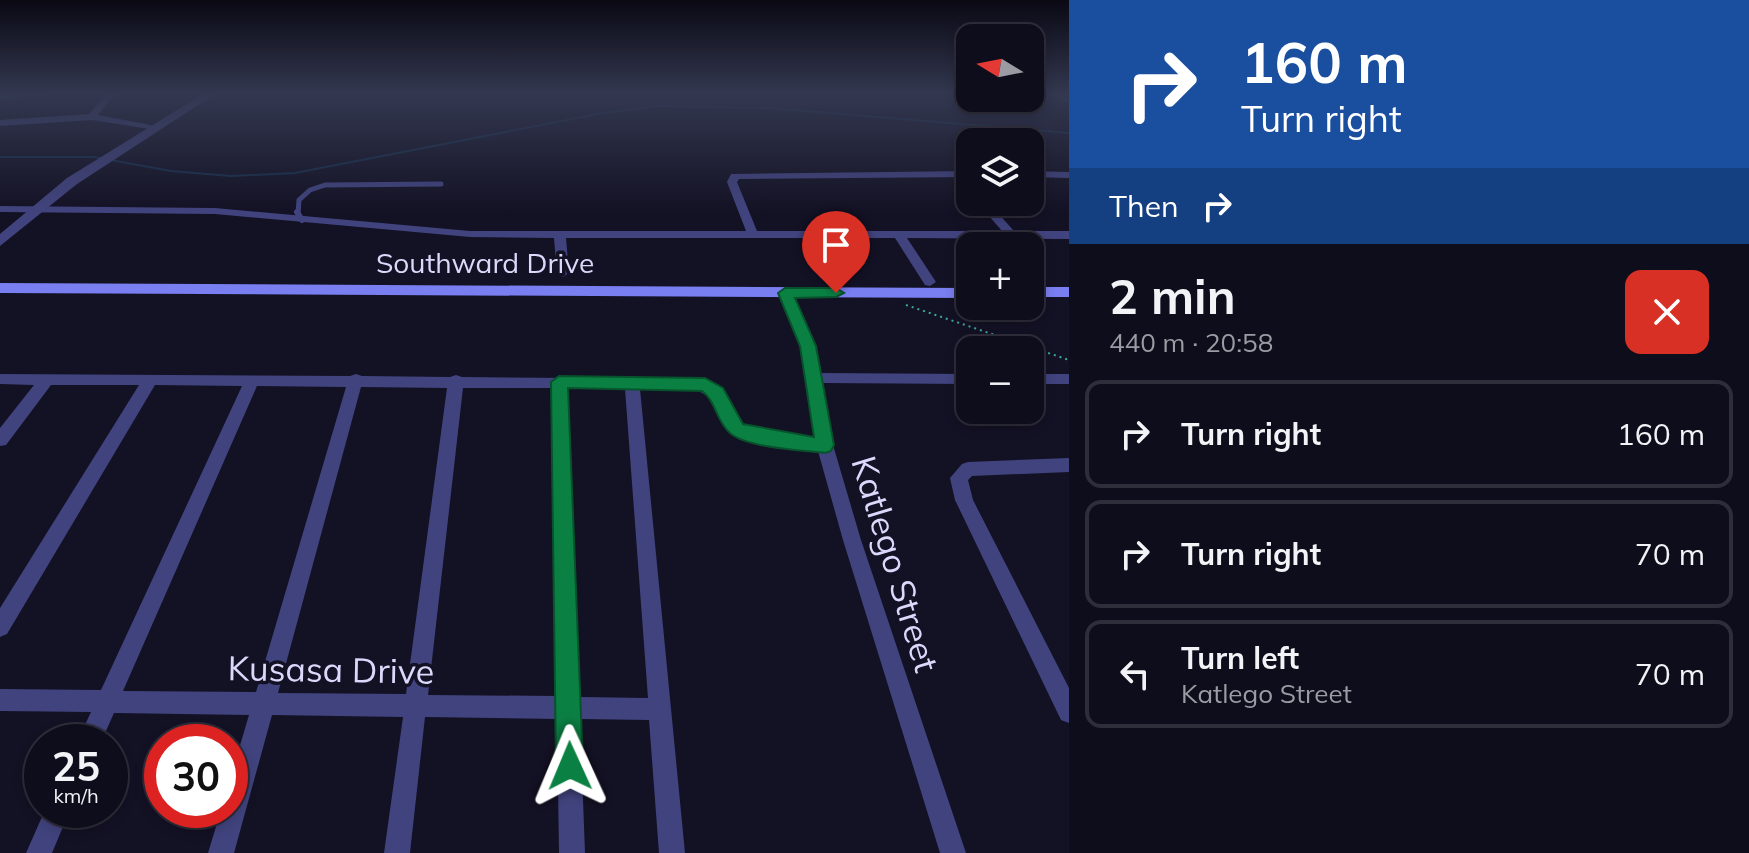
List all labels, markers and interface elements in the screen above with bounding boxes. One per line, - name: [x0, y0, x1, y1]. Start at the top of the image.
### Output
- north arrow: [956, 24, 1044, 112]
- map controls: [956, 24, 1044, 424]
- text: 160 m: [1241, 27, 1408, 97]
- icon: right: [1109, 32, 1213, 136]
- text: Turn right: [1241, 96, 1402, 141]
- button: layers: [956, 128, 1044, 216]
- icon: right: [1195, 184, 1239, 228]
- text: Then: [1109, 187, 1179, 225]
- pin: [802, 211, 870, 293]
- icon: arrive: [814, 223, 858, 267]
- button: +: [956, 232, 1044, 320]
- street label: Southward Drive: [376, 245, 594, 280]
- text: 2 min: [1109, 266, 1236, 326]
- button: close: [1625, 270, 1709, 354]
- text: 440 m · 20:58: [1109, 326, 1273, 359]
- button: −: [956, 336, 1044, 424]
- icon: right: [1113, 412, 1157, 456]
- text: Turn right: [1181, 415, 1321, 453]
- text: 160 m: [1617, 415, 1705, 453]
- street label: Katlego Street: [842, 451, 949, 677]
- icon: right: [1113, 532, 1157, 576]
- text: Turn right: [1181, 535, 1321, 573]
- text: 70 m: [1635, 535, 1705, 573]
- text: Turn left: [1181, 639, 1299, 677]
- street label: Kusasa Drive: [227, 646, 435, 693]
- icon: left: [1113, 652, 1157, 696]
- text: 70 m: [1635, 655, 1705, 693]
- text: Katlego Street: [1181, 677, 1352, 710]
- speed limit sign: 30: [144, 724, 248, 828]
- position arrow: [528, 724, 612, 808]
- text: 25: [52, 741, 100, 791]
- text: km/h: [53, 783, 99, 808]

